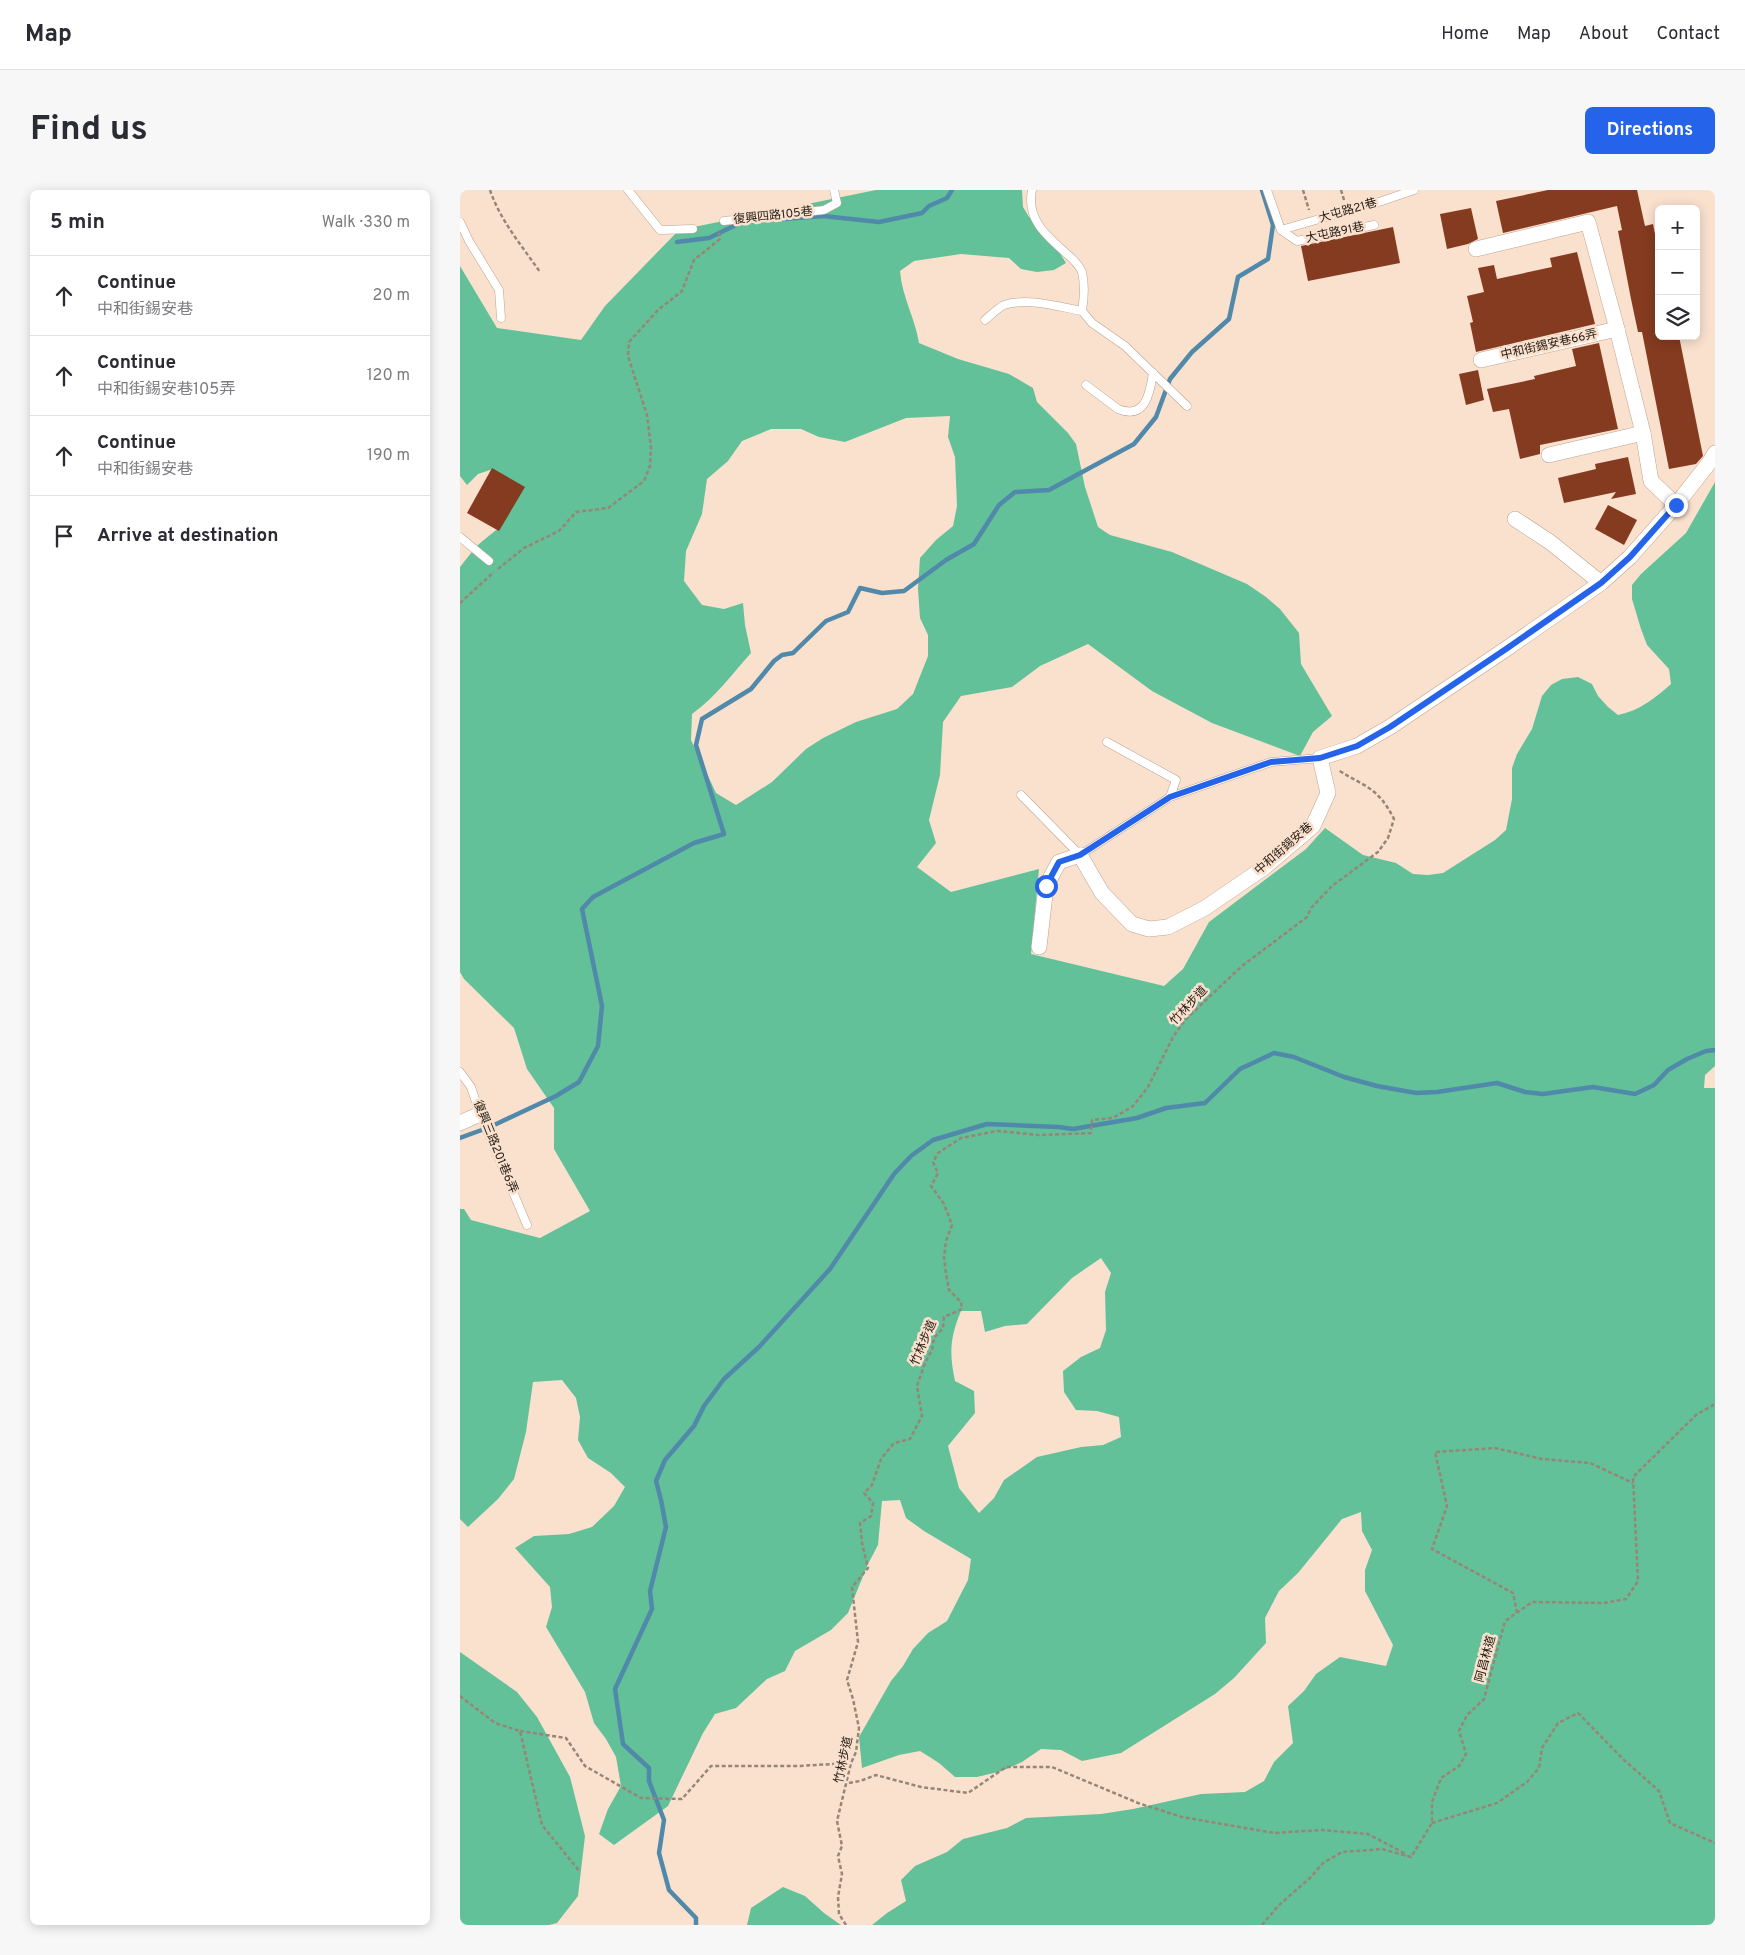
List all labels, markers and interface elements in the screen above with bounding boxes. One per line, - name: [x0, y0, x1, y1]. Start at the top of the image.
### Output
- text: Map: [25, 20, 72, 50]
- text: Home: [1441, 23, 1489, 46]
- text: Map: [1517, 23, 1551, 46]
- text: About: [1579, 23, 1628, 46]
- text: Contact: [1656, 23, 1720, 46]
- button: Directions: [1585, 107, 1715, 154]
- text: Find us: [30, 108, 148, 152]
- street label: 大屯路21巷: [1317, 195, 1379, 227]
- street label: 復興四路105巷: [733, 204, 813, 228]
- map controls: [1655, 205, 1700, 340]
- button: +: [1655, 205, 1700, 250]
- text: 5 min: [50, 209, 105, 236]
- text: Walk · 330 m: [322, 213, 410, 233]
- street label: 大屯路91巷: [1304, 219, 1366, 247]
- button: −: [1655, 250, 1700, 295]
- text: Continue: [97, 271, 176, 295]
- icon: ahead: [50, 282, 78, 310]
- text: 20 m: [373, 286, 410, 306]
- button: layers: [1655, 295, 1700, 340]
- text: 中和街錫安巷: [97, 300, 193, 320]
- street label: 中和街錫安巷66弄: [1499, 326, 1599, 364]
- text: Continue: [97, 351, 176, 375]
- icon: ahead: [50, 362, 78, 390]
- text: 120 m: [367, 366, 410, 386]
- text: 中和街錫安巷105弄: [97, 380, 235, 400]
- text: Continue: [97, 431, 176, 455]
- icon: ahead: [50, 442, 78, 470]
- text: 190 m: [367, 446, 410, 466]
- text: 中和街錫安巷: [97, 460, 193, 480]
- route end: [1665, 494, 1688, 517]
- icon: arrive: [50, 522, 78, 550]
- text: Arrive at destination: [97, 524, 278, 548]
- street label: 中和街錫安巷: [1252, 819, 1316, 879]
- route start: [1035, 875, 1058, 898]
- street label: 竹林步道: [1167, 983, 1211, 1029]
- street label: 復興三路201巷6弄: [469, 1098, 521, 1196]
- street label: 竹林步道: [907, 1318, 941, 1368]
- street label: 阿昌林道: [1472, 1634, 1500, 1684]
- street label: 竹林步道: [831, 1735, 857, 1785]

